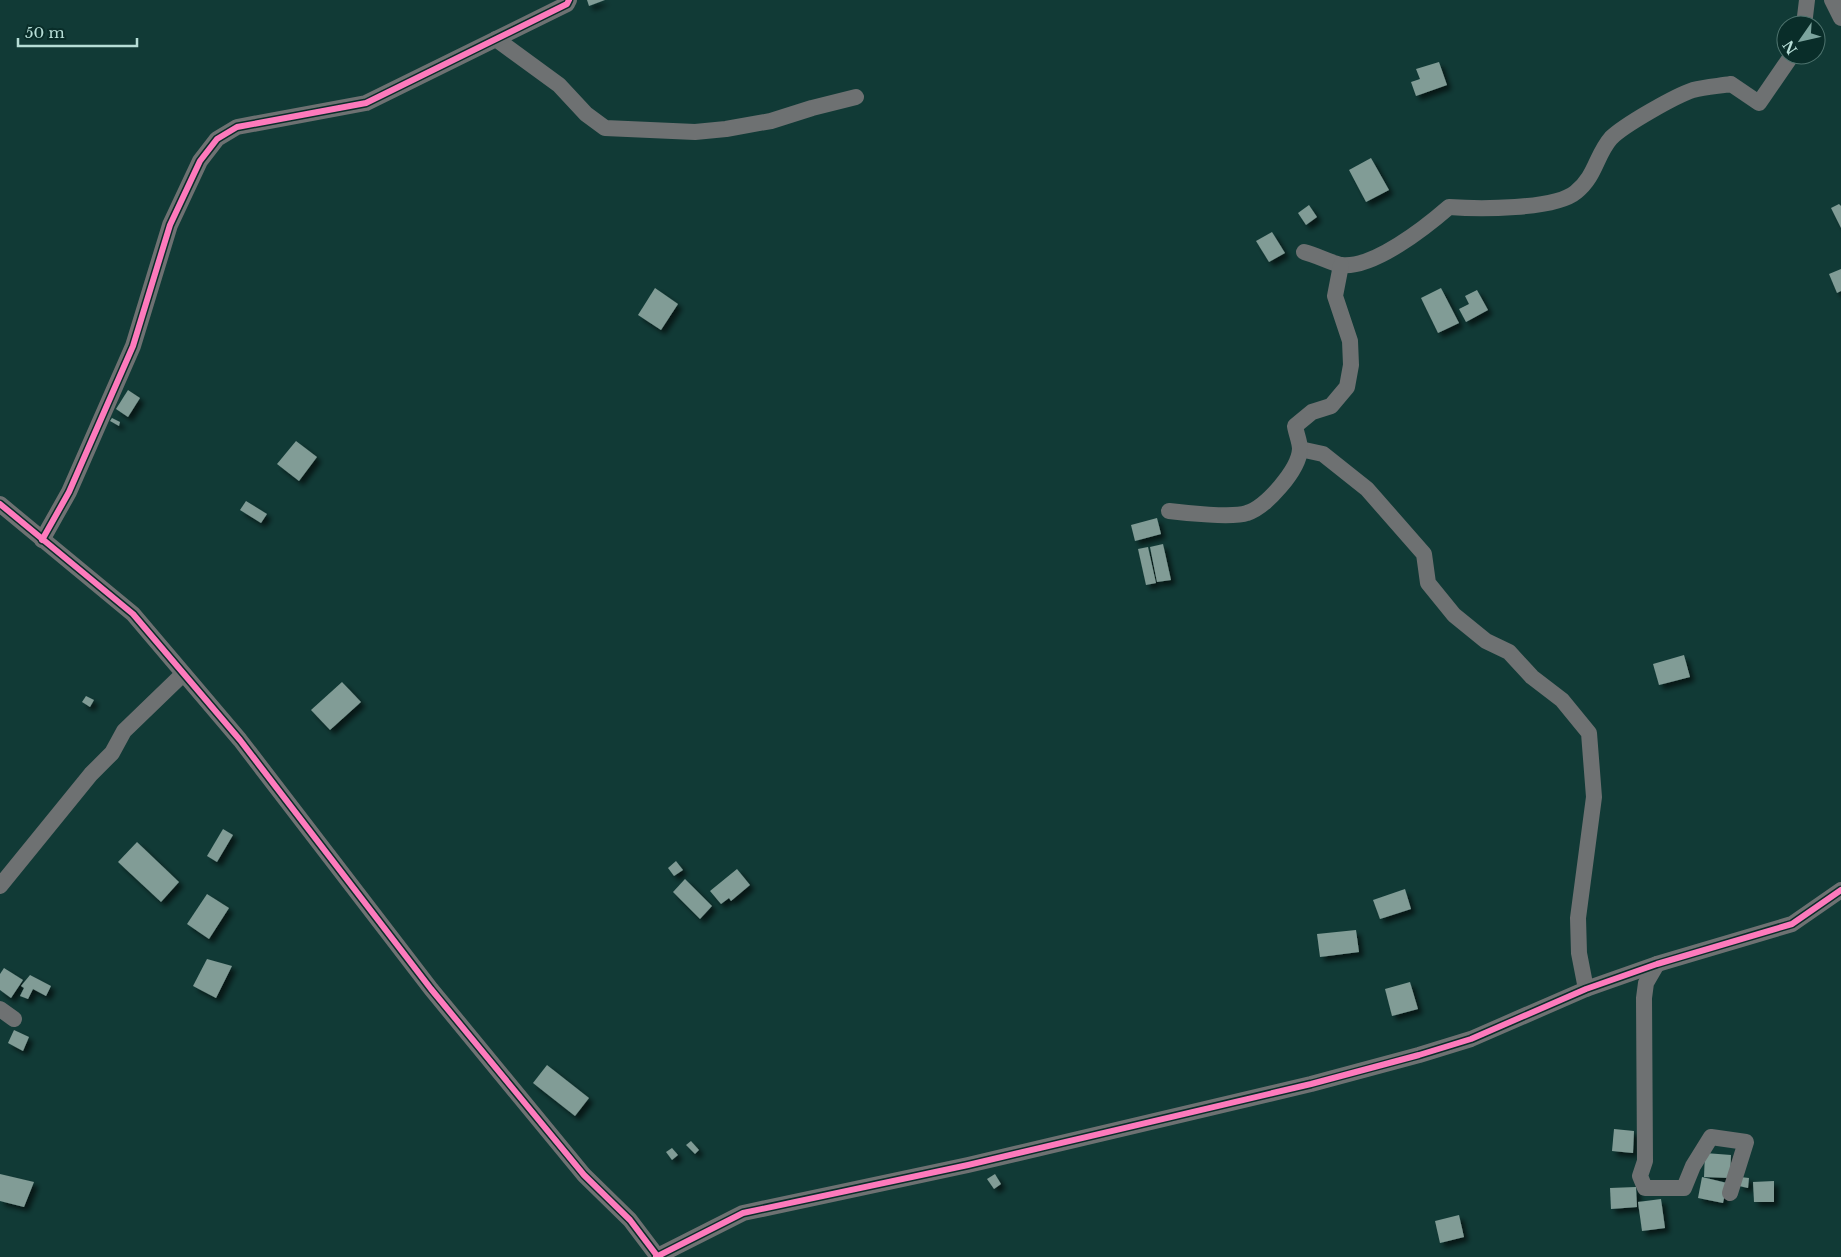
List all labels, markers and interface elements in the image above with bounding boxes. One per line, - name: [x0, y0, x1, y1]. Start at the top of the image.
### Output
- scale bar: [18, 15, 136, 47]
- north arrow: [1776, 15, 1826, 65]
- text: 50 m: [25, 23, 65, 42]
- text: N: [1779, 37, 1801, 58]

